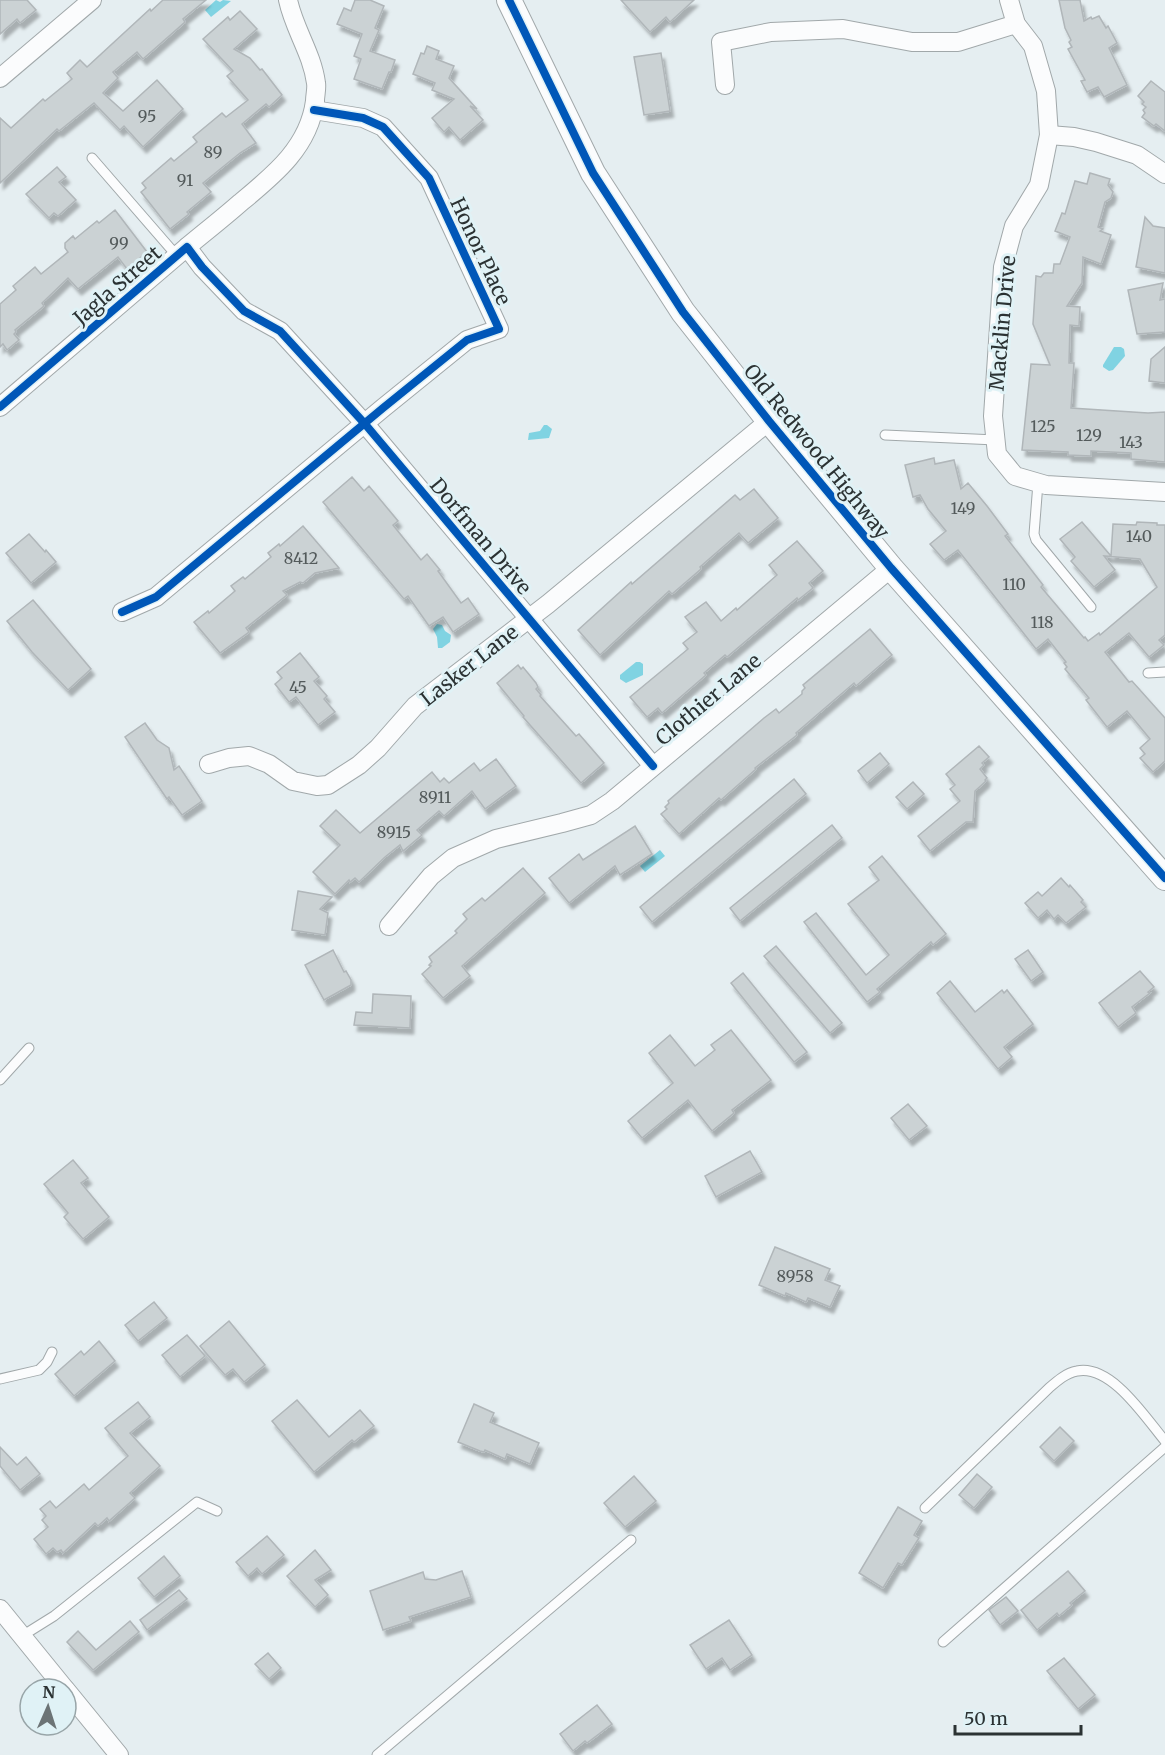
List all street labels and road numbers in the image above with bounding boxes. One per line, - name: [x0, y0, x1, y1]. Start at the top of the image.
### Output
- street label: Honor Place: [445, 193, 517, 309]
- street label: Jagla Street: [67, 240, 166, 331]
- street label: Macklin Drive: [984, 254, 1020, 392]
- street label: Old Redwood Highway: [739, 359, 895, 544]
- street label: Dorfman Drive: [425, 473, 537, 599]
- street label: Lasker Lane: [415, 619, 523, 711]
- street label: Clothier Lane: [650, 648, 766, 750]

